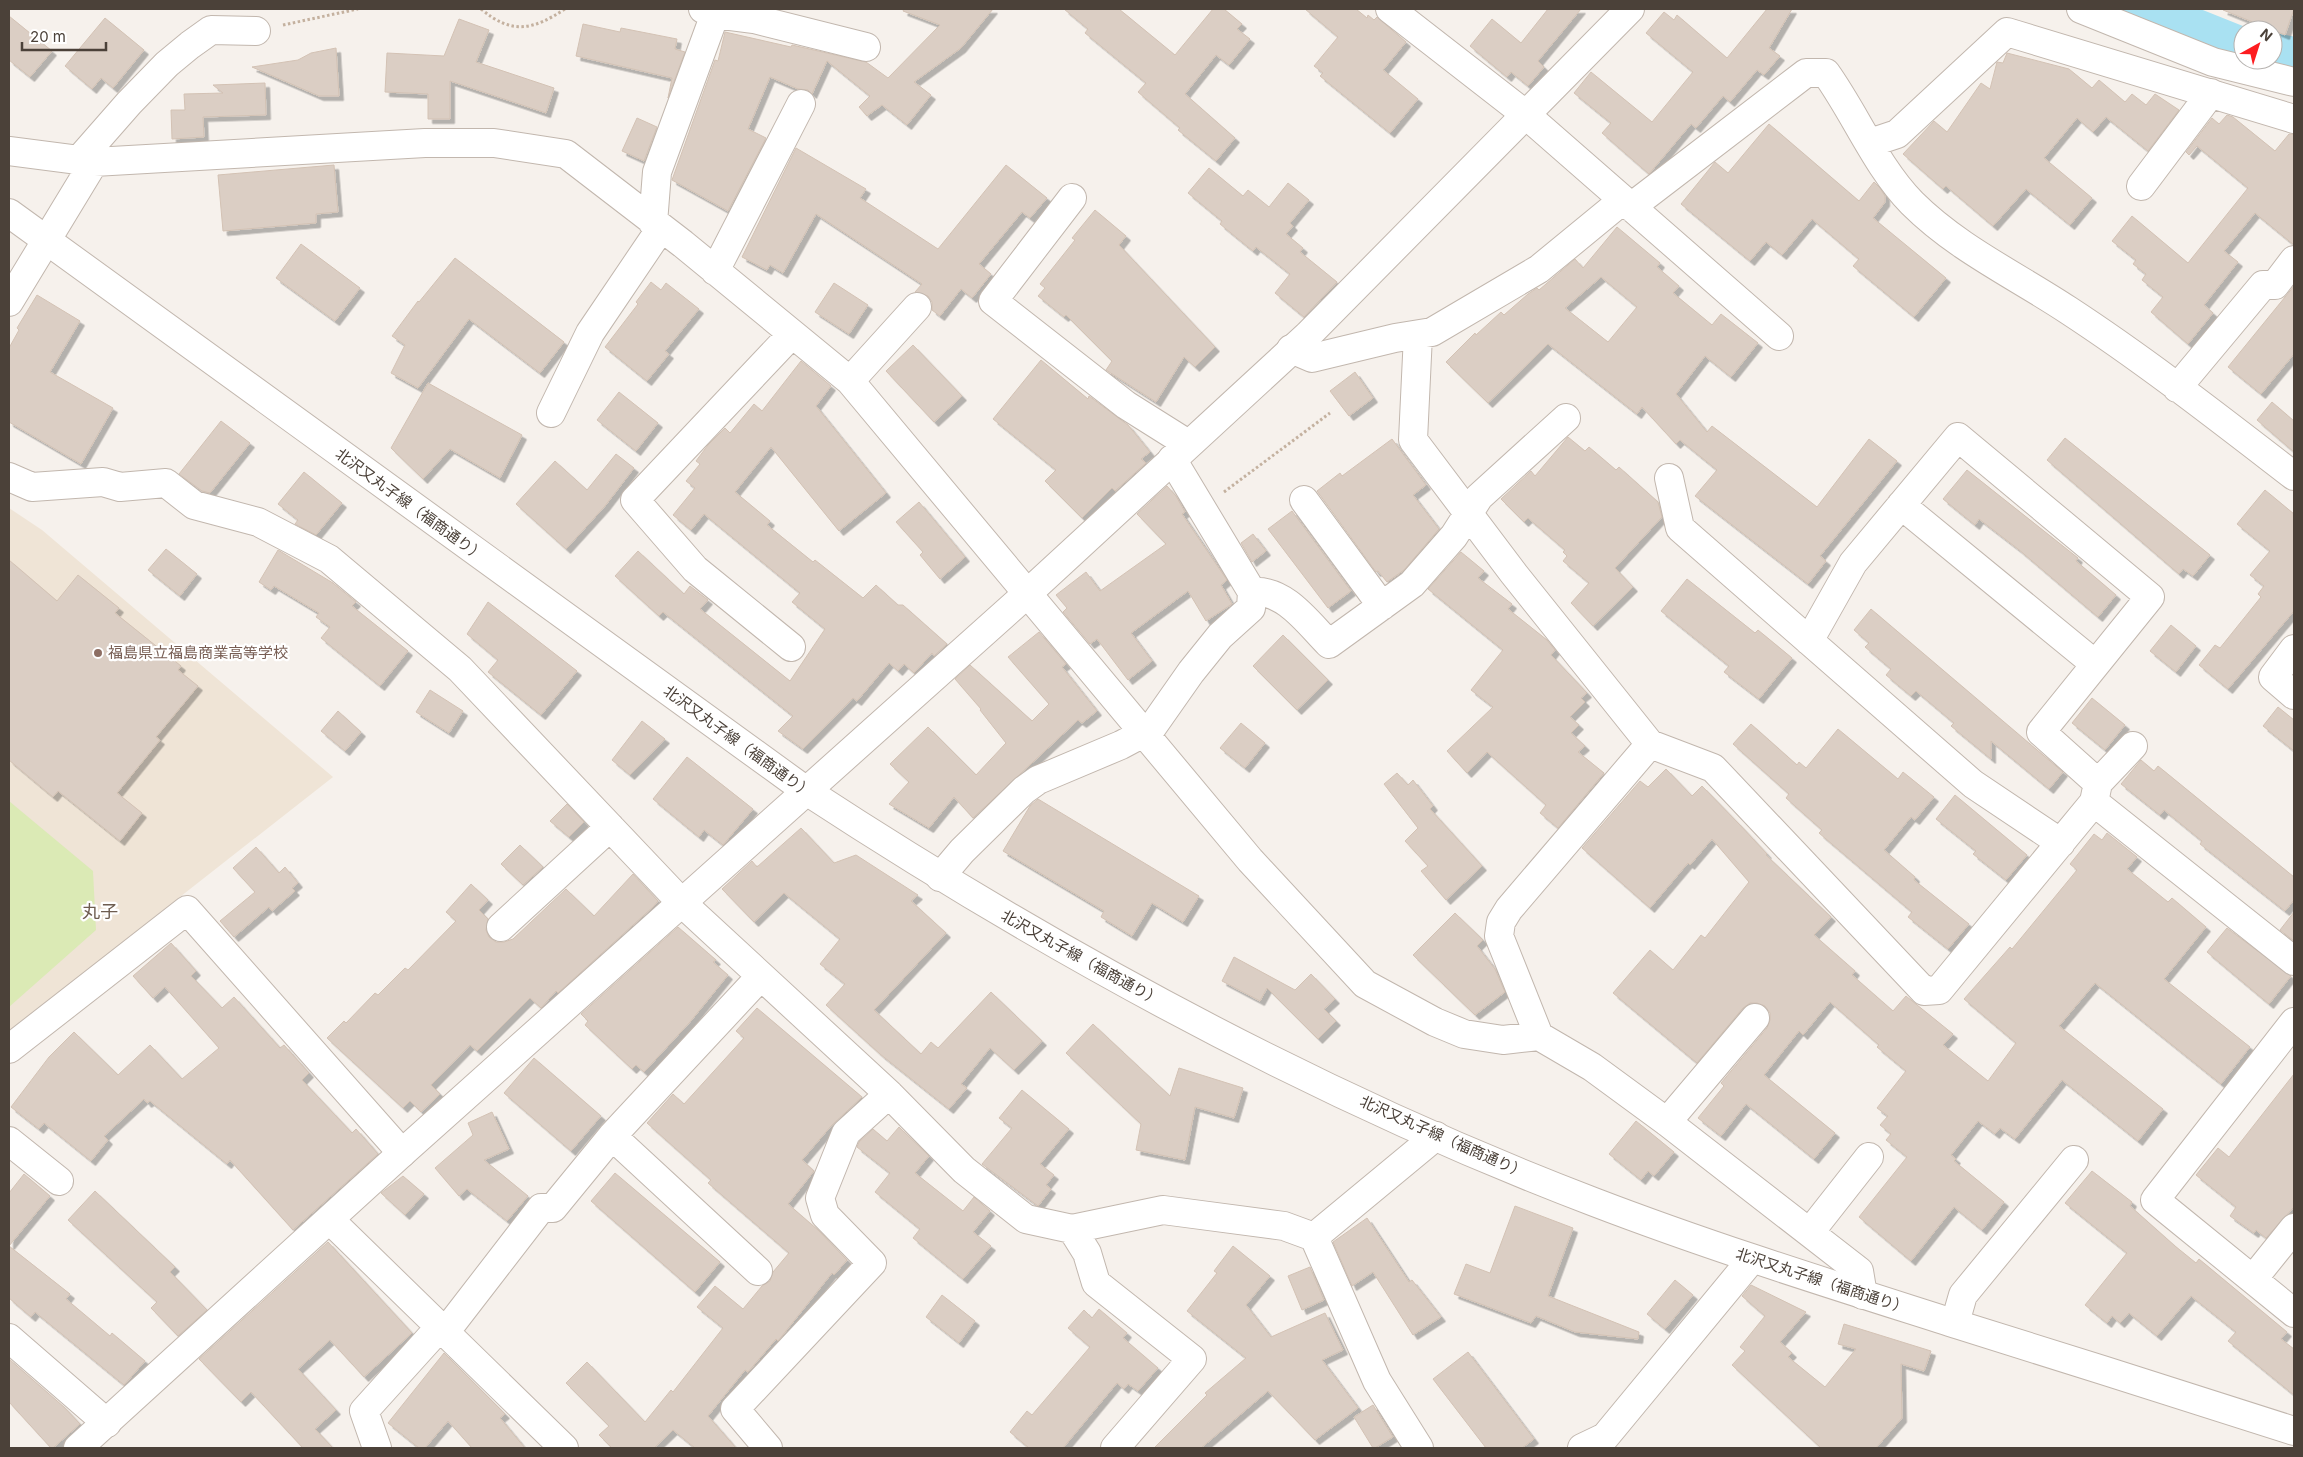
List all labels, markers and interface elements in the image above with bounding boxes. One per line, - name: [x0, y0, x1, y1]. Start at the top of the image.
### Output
- scale bar: [22, 20, 106, 52]
- north arrow: [2233, 20, 2283, 70]
- text: N: [2257, 25, 2276, 44]
- text: 20 m: [30, 27, 66, 46]
- street label: 北沢又丸子線（福商通り）: [332, 444, 489, 565]
- place label: 福島県立福島商業高等学校: [108, 643, 288, 662]
- marker: 福島県立福島商業高等学校: [92, 647, 104, 659]
- street label: 北沢又丸子線（福商通り）: [660, 681, 817, 802]
- district label: 丸子: [82, 901, 118, 922]
- street label: 北沢又丸子線（福商通り）: [998, 906, 1165, 1010]
- street label: 北沢又丸子線（福商通り）: [1357, 1091, 1529, 1182]
- street label: 北沢又丸子線（福商通り）: [1734, 1244, 1911, 1317]

